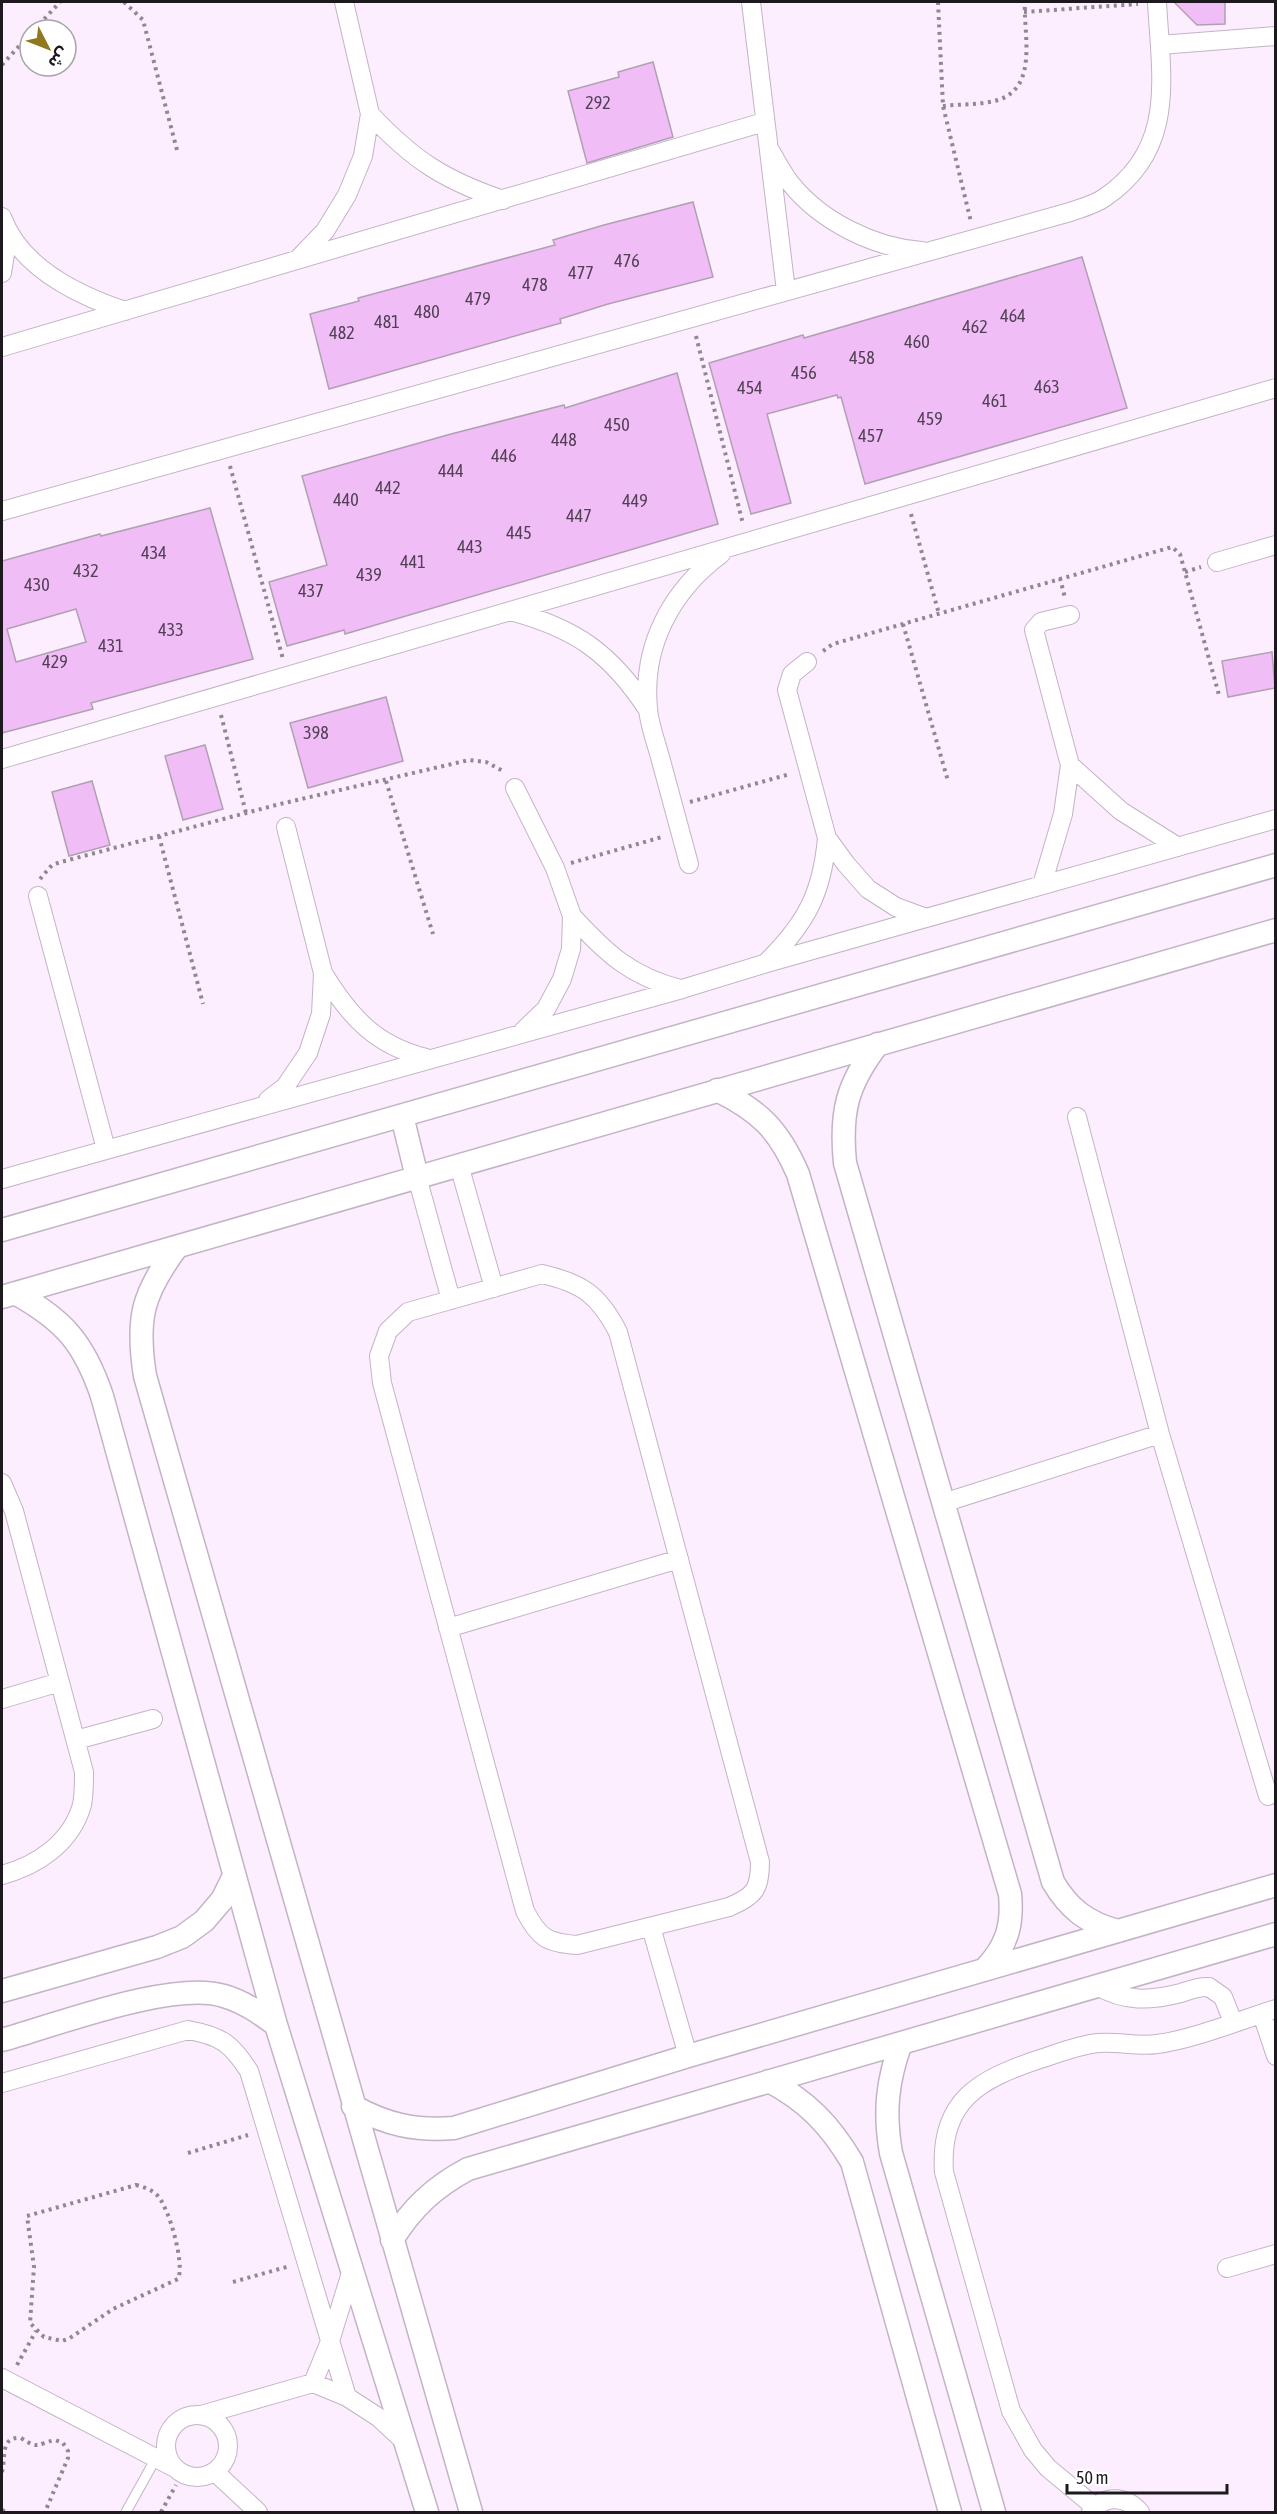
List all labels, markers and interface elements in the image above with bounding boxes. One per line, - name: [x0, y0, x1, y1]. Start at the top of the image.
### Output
- north arrow: [18, 18, 78, 78]
- text: ش: [44, 43, 73, 72]
- house number: 292: [585, 92, 611, 113]
- house number: 476: [614, 250, 640, 271]
- house number: 477: [568, 262, 594, 283]
- house number: 478: [522, 274, 548, 295]
- house number: 479: [465, 288, 491, 309]
- house number: 480: [414, 301, 440, 322]
- house number: 464: [1000, 305, 1026, 326]
- house number: 481: [374, 311, 400, 332]
- house number: 462: [962, 316, 988, 337]
- house number: 482: [329, 322, 355, 343]
- house number: 460: [904, 331, 930, 352]
- house number: 458: [849, 347, 875, 368]
- house number: 456: [791, 362, 817, 383]
- house number: 463: [1034, 376, 1060, 397]
- house number: 454: [737, 377, 763, 398]
- house number: 461: [982, 390, 1008, 411]
- house number: 459: [917, 408, 943, 429]
- house number: 450: [604, 414, 630, 435]
- house number: 457: [858, 425, 884, 446]
- house number: 448: [551, 429, 577, 450]
- house number: 446: [491, 445, 517, 466]
- house number: 444: [438, 460, 464, 481]
- house number: 442: [375, 477, 401, 498]
- house number: 440: [333, 489, 359, 510]
- house number: 449: [622, 490, 648, 511]
- house number: 447: [566, 505, 592, 526]
- house number: 445: [506, 522, 532, 543]
- house number: 443: [457, 536, 483, 557]
- house number: 434: [141, 542, 167, 563]
- house number: 441: [400, 551, 426, 572]
- house number: 432: [73, 560, 99, 581]
- house number: 439: [356, 564, 382, 585]
- house number: 430: [24, 574, 50, 595]
- house number: 437: [298, 580, 324, 601]
- house number: 433: [158, 619, 184, 640]
- house number: 431: [98, 635, 124, 656]
- house number: 429: [42, 651, 68, 672]
- house number: 398: [303, 722, 329, 743]
- scale bar: [1067, 2457, 1228, 2495]
- text: 50 m: [1076, 2467, 1108, 2488]

